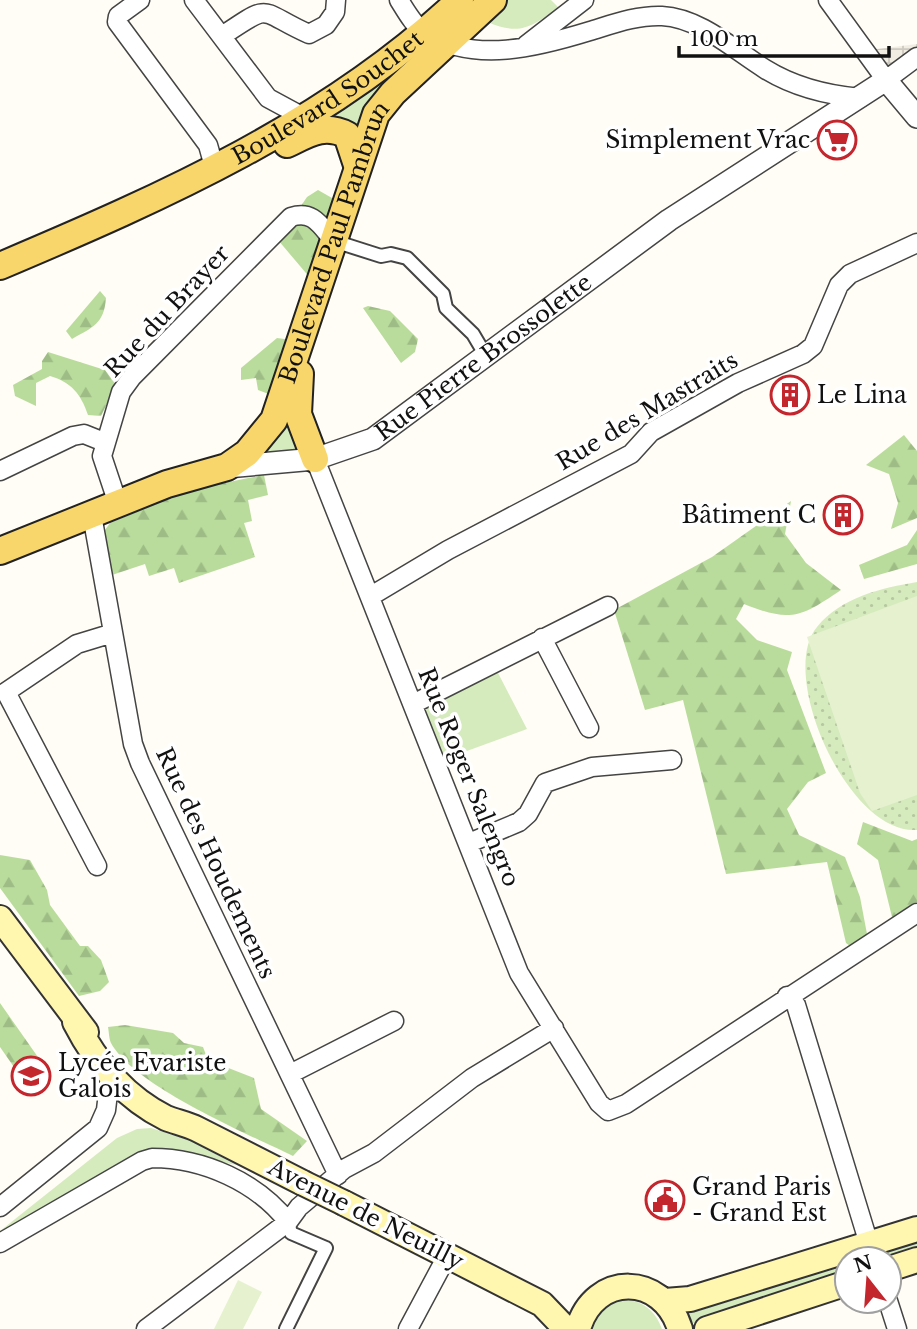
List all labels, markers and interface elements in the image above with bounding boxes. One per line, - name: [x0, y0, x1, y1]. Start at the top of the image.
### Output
- scale bar: [679, 14, 889, 58]
- street label: Boulevard Souchet: [227, 25, 429, 170]
- text: 100 m: [690, 26, 758, 52]
- street label: Boulevard Paul Pambrun: [273, 95, 395, 387]
- supermarket icon: Simplement Vrac: [816, 119, 858, 161]
- place label: Simplement Vrac: [606, 126, 810, 154]
- street label: Rue du Brayer: [99, 239, 235, 383]
- street label: Rue Pierre Brossolette: [370, 268, 597, 447]
- street label: Rue des Mastraits: [551, 346, 743, 476]
- building icon: Le Lina: [769, 374, 811, 416]
- place label: Le Lina: [817, 381, 907, 409]
- building icon: Bâtiment C: [822, 494, 864, 536]
- place label: Bâtiment C: [682, 501, 816, 529]
- street label: Rue Roger Salengro: [412, 663, 526, 891]
- street label: Rue des Houdements: [150, 743, 282, 983]
- place label: Lycée Evariste Galois: [58, 1049, 226, 1103]
- school or university icon: Lycée Evariste Galois: [10, 1055, 52, 1097]
- street label: Avenue de Neuilly: [263, 1152, 469, 1276]
- place label: Grand Paris - Grand Est: [692, 1173, 831, 1227]
- public building icon: Grand Paris - Grand Est: [644, 1179, 686, 1221]
- north arrow: [833, 1245, 903, 1315]
- text: N: [851, 1251, 875, 1278]

